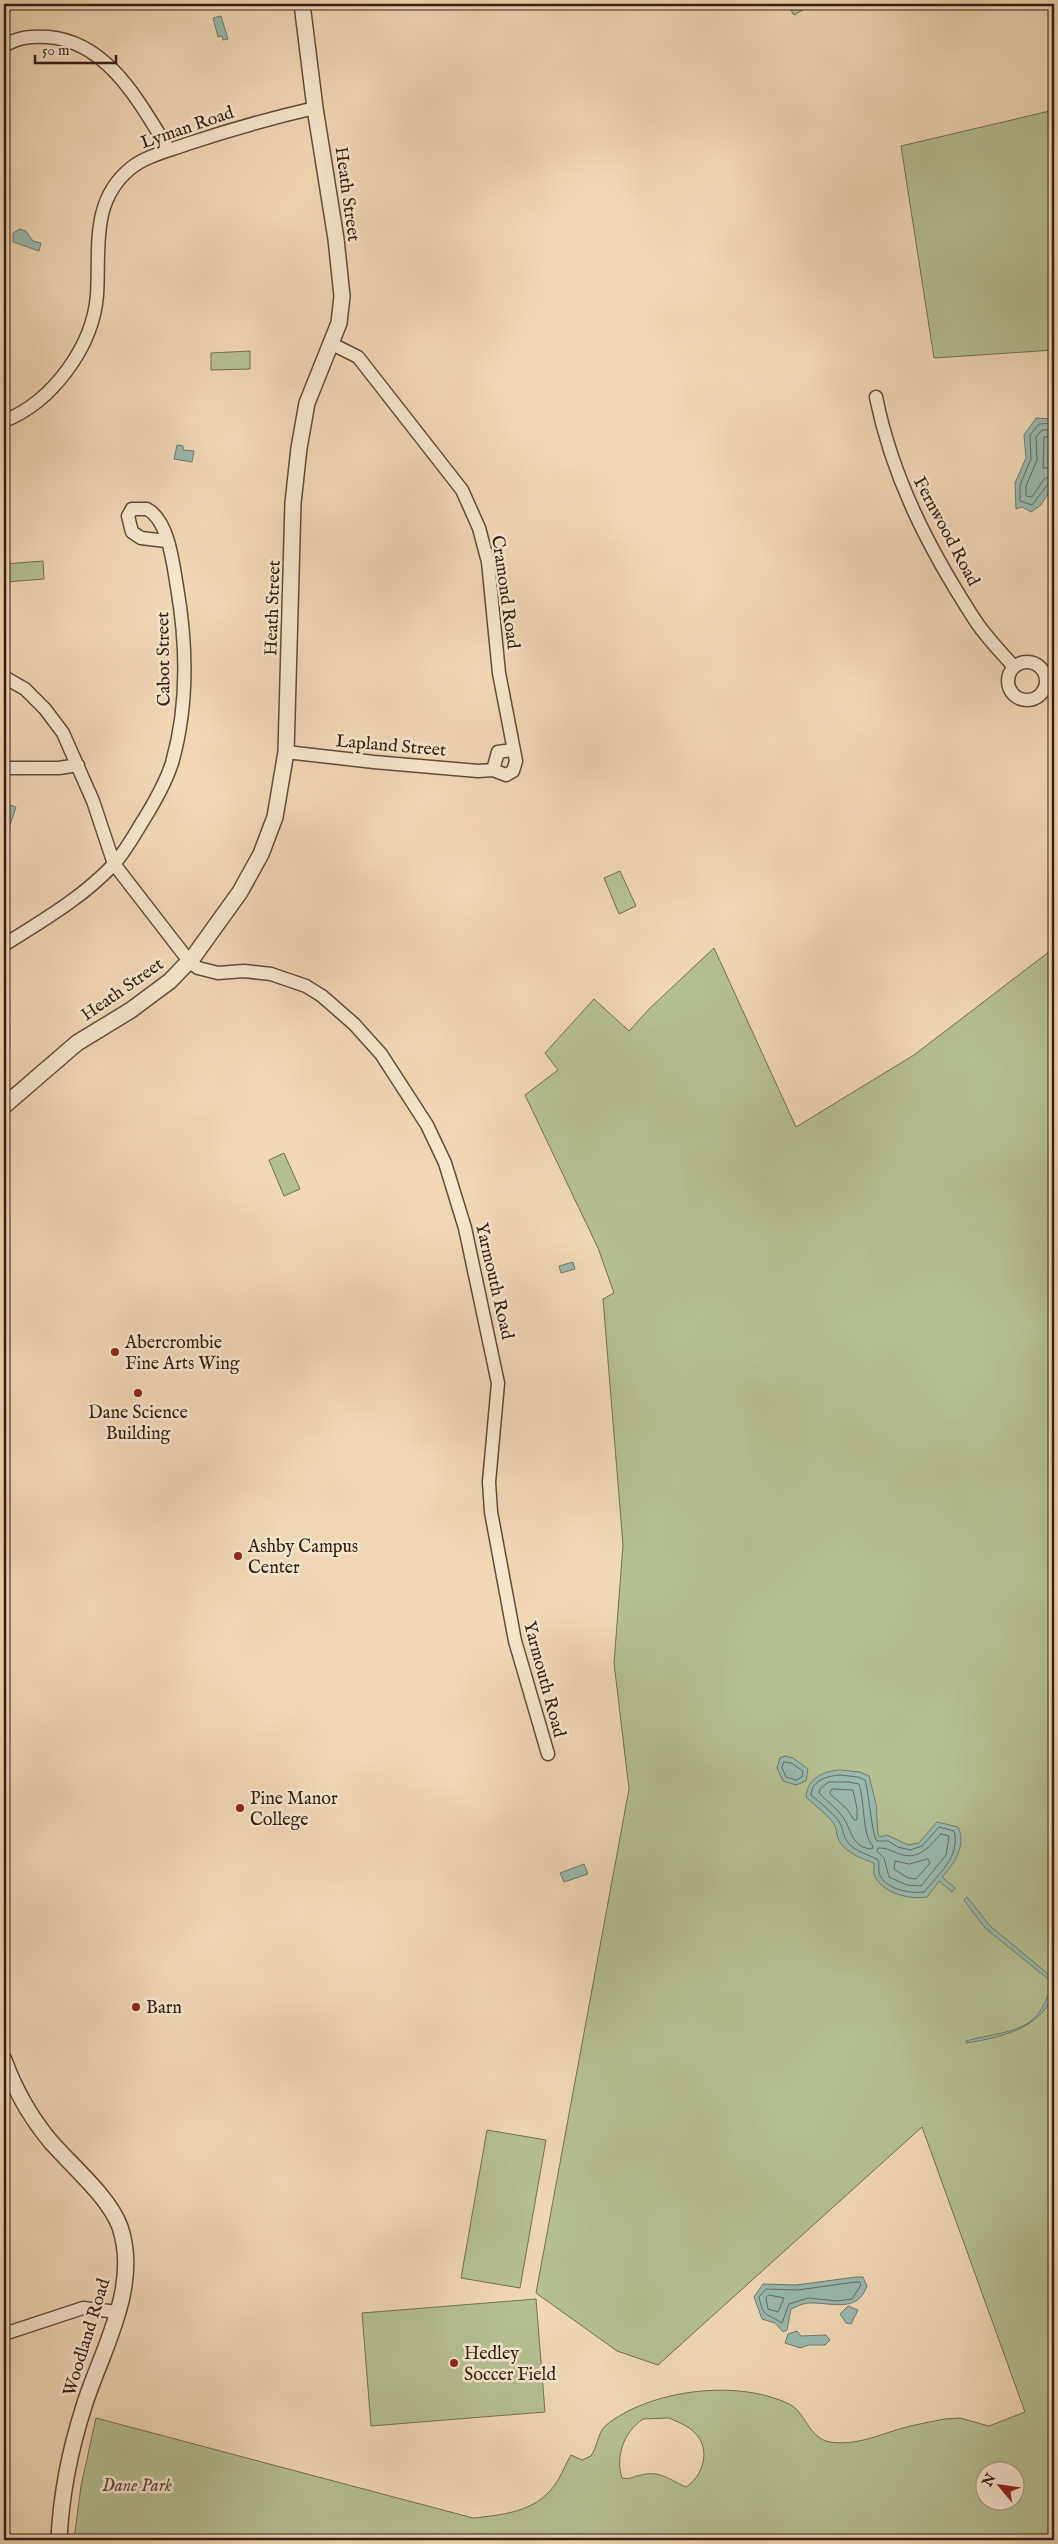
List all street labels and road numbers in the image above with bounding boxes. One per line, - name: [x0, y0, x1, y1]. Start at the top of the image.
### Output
- street label: Lyman Road: [138, 102, 238, 155]
- street label: Heath Street: [328, 145, 365, 243]
- street label: Fernwood Road: [907, 473, 984, 591]
- street label: Cramond Road: [485, 534, 524, 651]
- street label: Heath Street: [260, 560, 287, 656]
- street label: Cabot Street: [152, 611, 177, 707]
- street label: Lapland Street: [335, 730, 447, 763]
- street label: Heath Street: [77, 953, 169, 1027]
- street label: Yarmouth Road: [469, 1221, 518, 1342]
- street label: Yarmouth Road: [517, 1619, 570, 1740]
- street label: Woodland Road: [59, 2275, 116, 2399]

